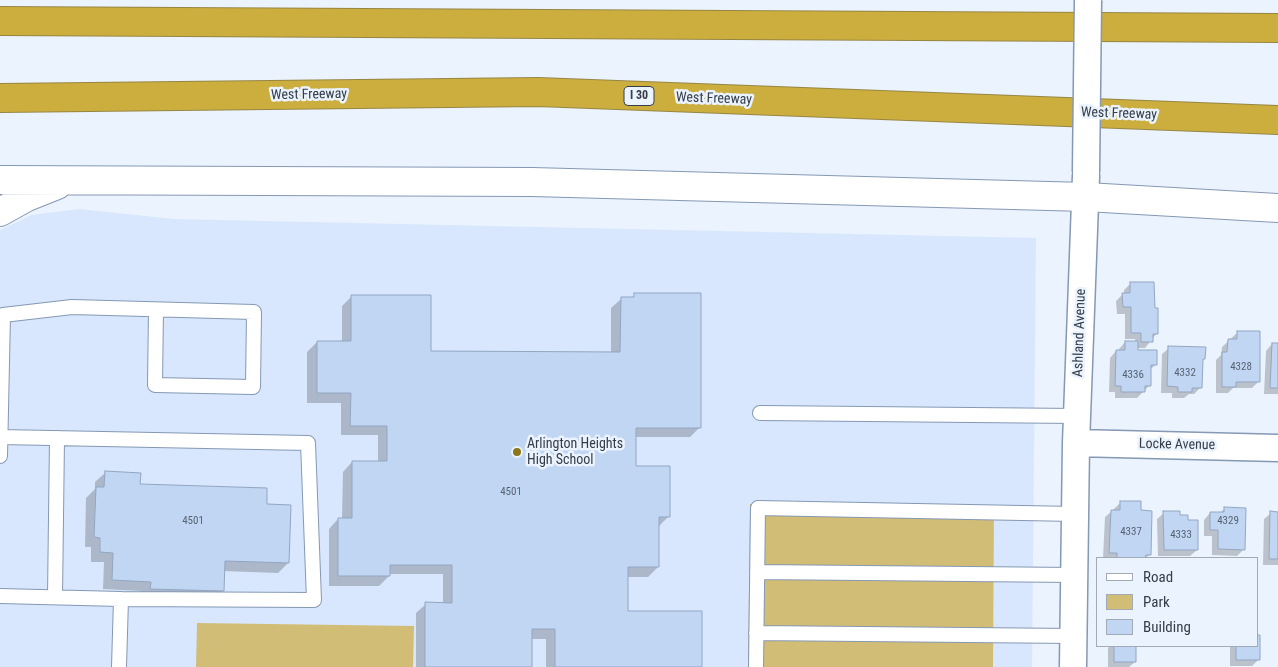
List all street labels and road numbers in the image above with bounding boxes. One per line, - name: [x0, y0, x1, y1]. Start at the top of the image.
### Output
- street label: West Freeway: [271, 86, 347, 104]
- road number: I 30: [624, 86, 654, 105]
- street label: West Freeway: [676, 89, 752, 109]
- street label: West Freeway: [1081, 104, 1157, 124]
- street label: Ashland Avenue: [1070, 289, 1090, 377]
- street label: Locke Avenue: [1139, 436, 1215, 454]

